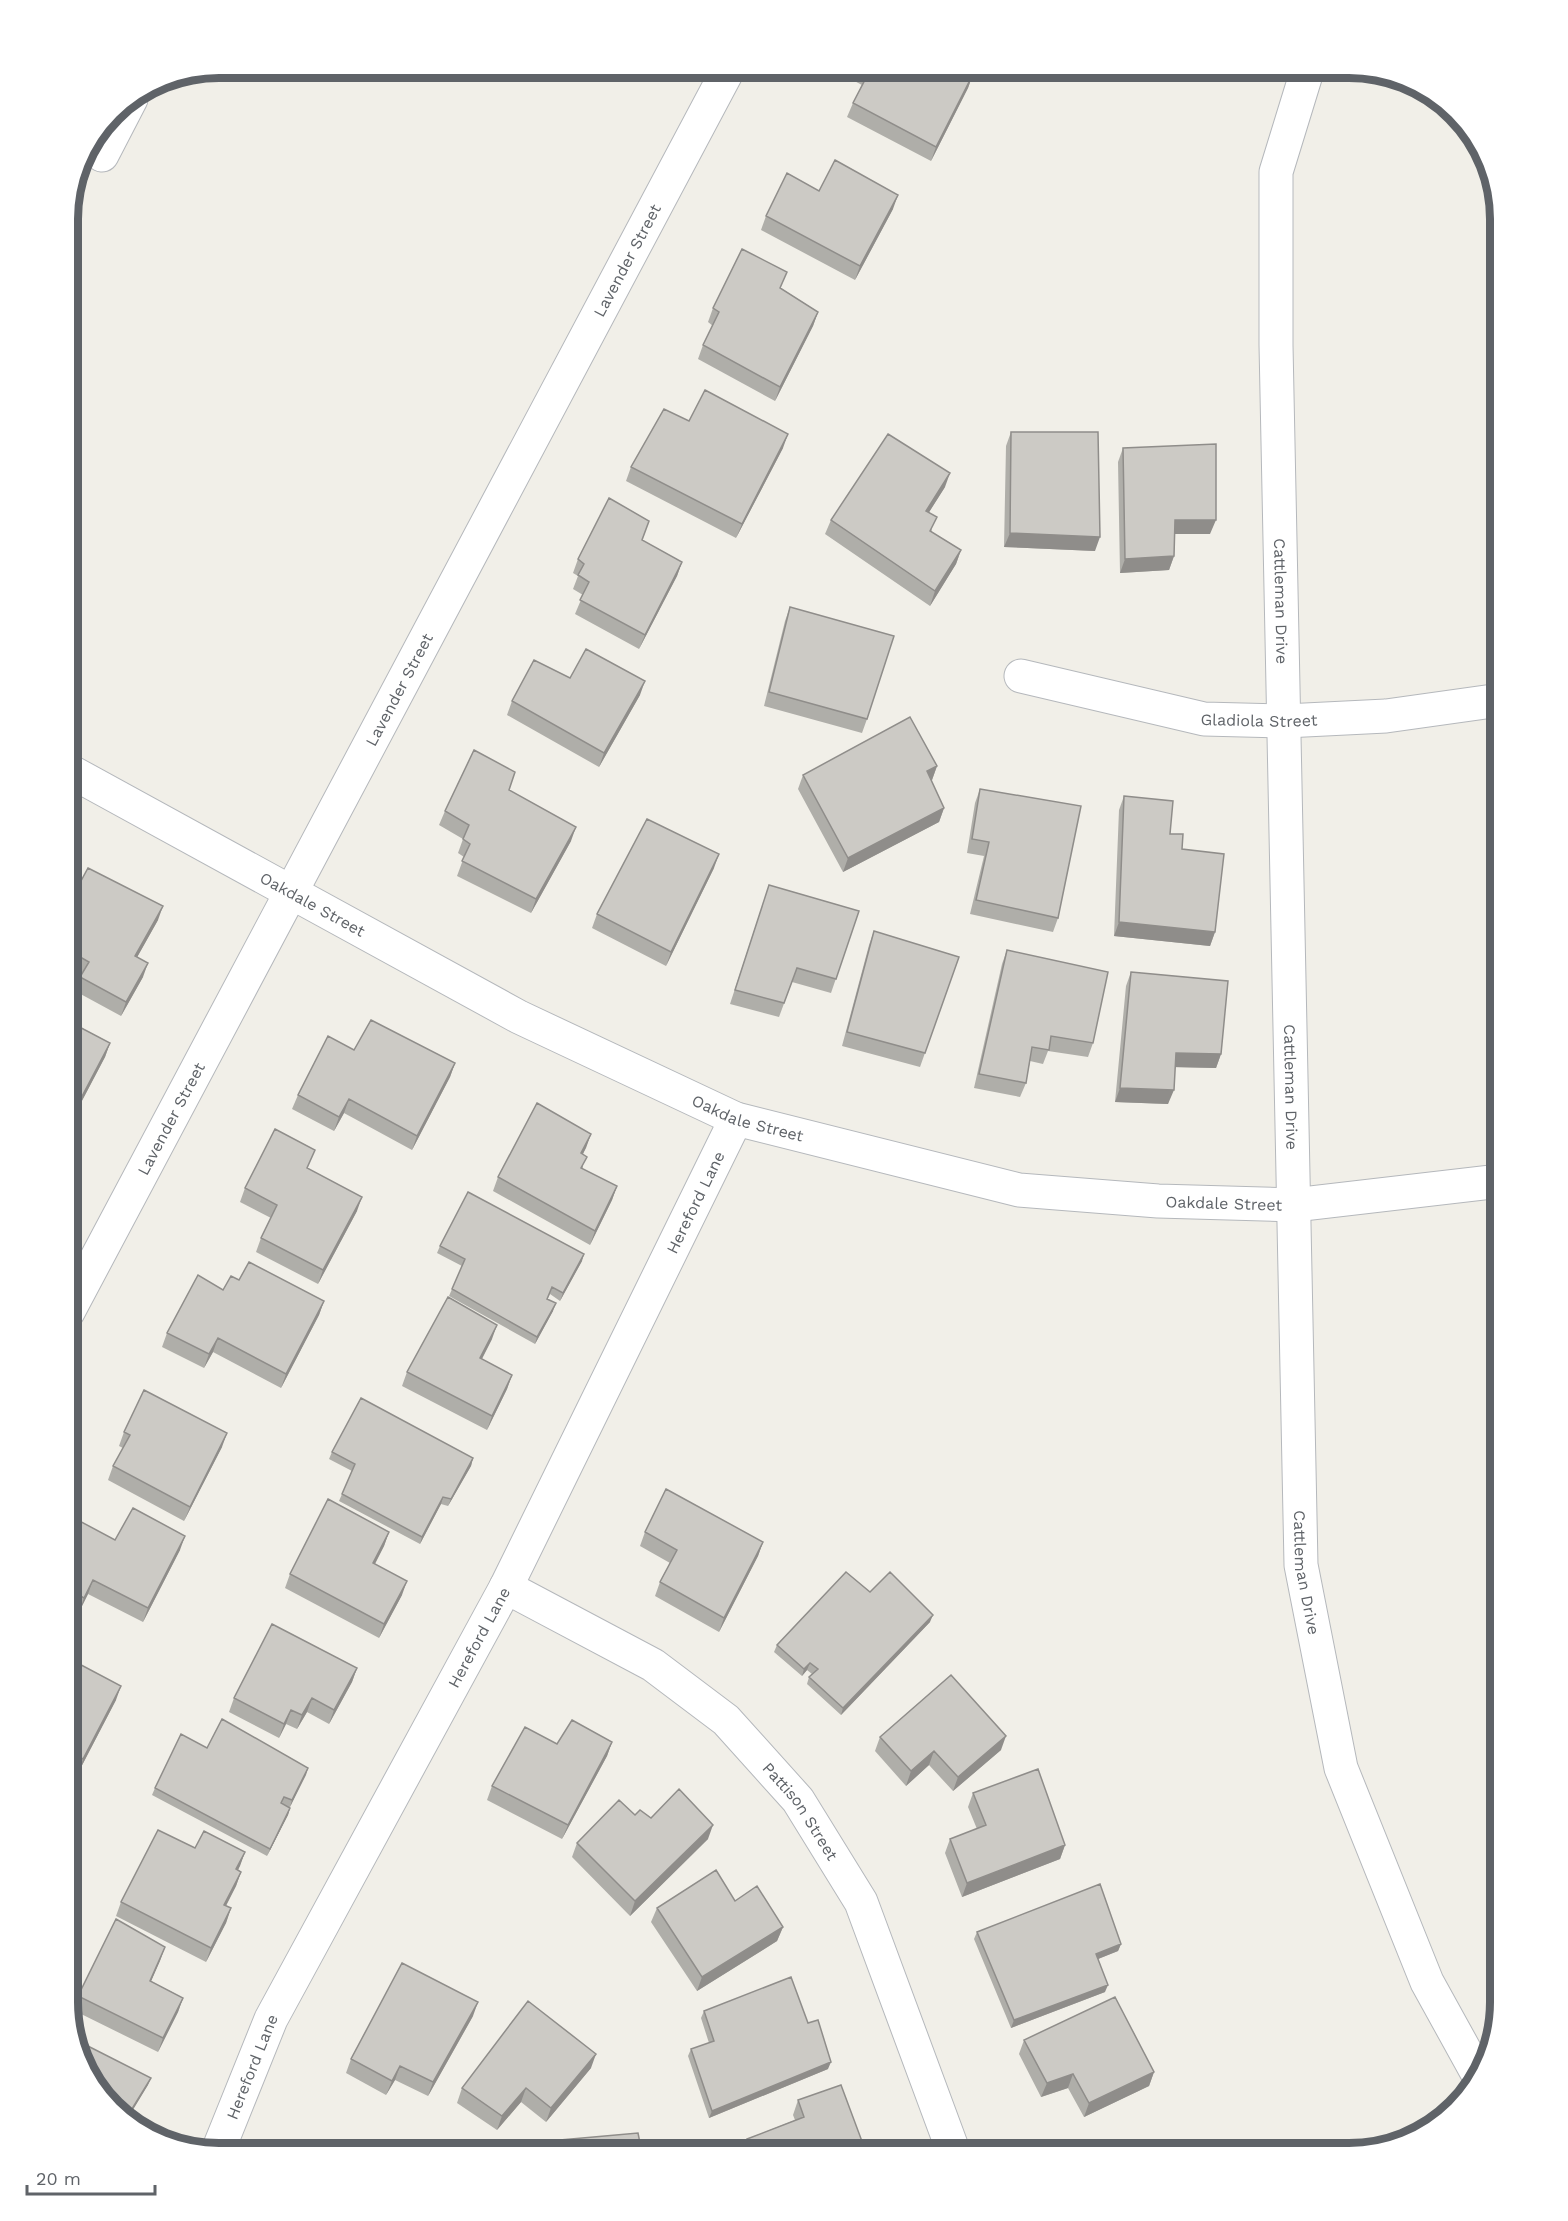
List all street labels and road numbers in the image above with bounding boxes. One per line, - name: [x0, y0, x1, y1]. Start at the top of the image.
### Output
- street label: Lavender Street: [589, 200, 665, 320]
- street label: Cattleman Drive: [1270, 538, 1292, 664]
- street label: Lavender Street: [361, 630, 437, 749]
- street label: Gladiola Street: [1200, 709, 1318, 731]
- street label: Oakdale Street: [257, 868, 369, 941]
- street label: Cattleman Drive: [1280, 1024, 1302, 1150]
- street label: Lavender Street: [133, 1059, 209, 1178]
- street label: Oakdale Street: [689, 1090, 806, 1145]
- street label: Hereford Lane: [662, 1148, 728, 1256]
- street label: Oakdale Street: [1165, 1192, 1283, 1214]
- street label: Cattleman Drive: [1290, 1510, 1324, 1636]
- street label: Hereford Lane: [444, 1584, 514, 1691]
- street label: Pattison Street: [759, 1758, 842, 1864]
- street label: Hereford Lane: [222, 2011, 281, 2122]

